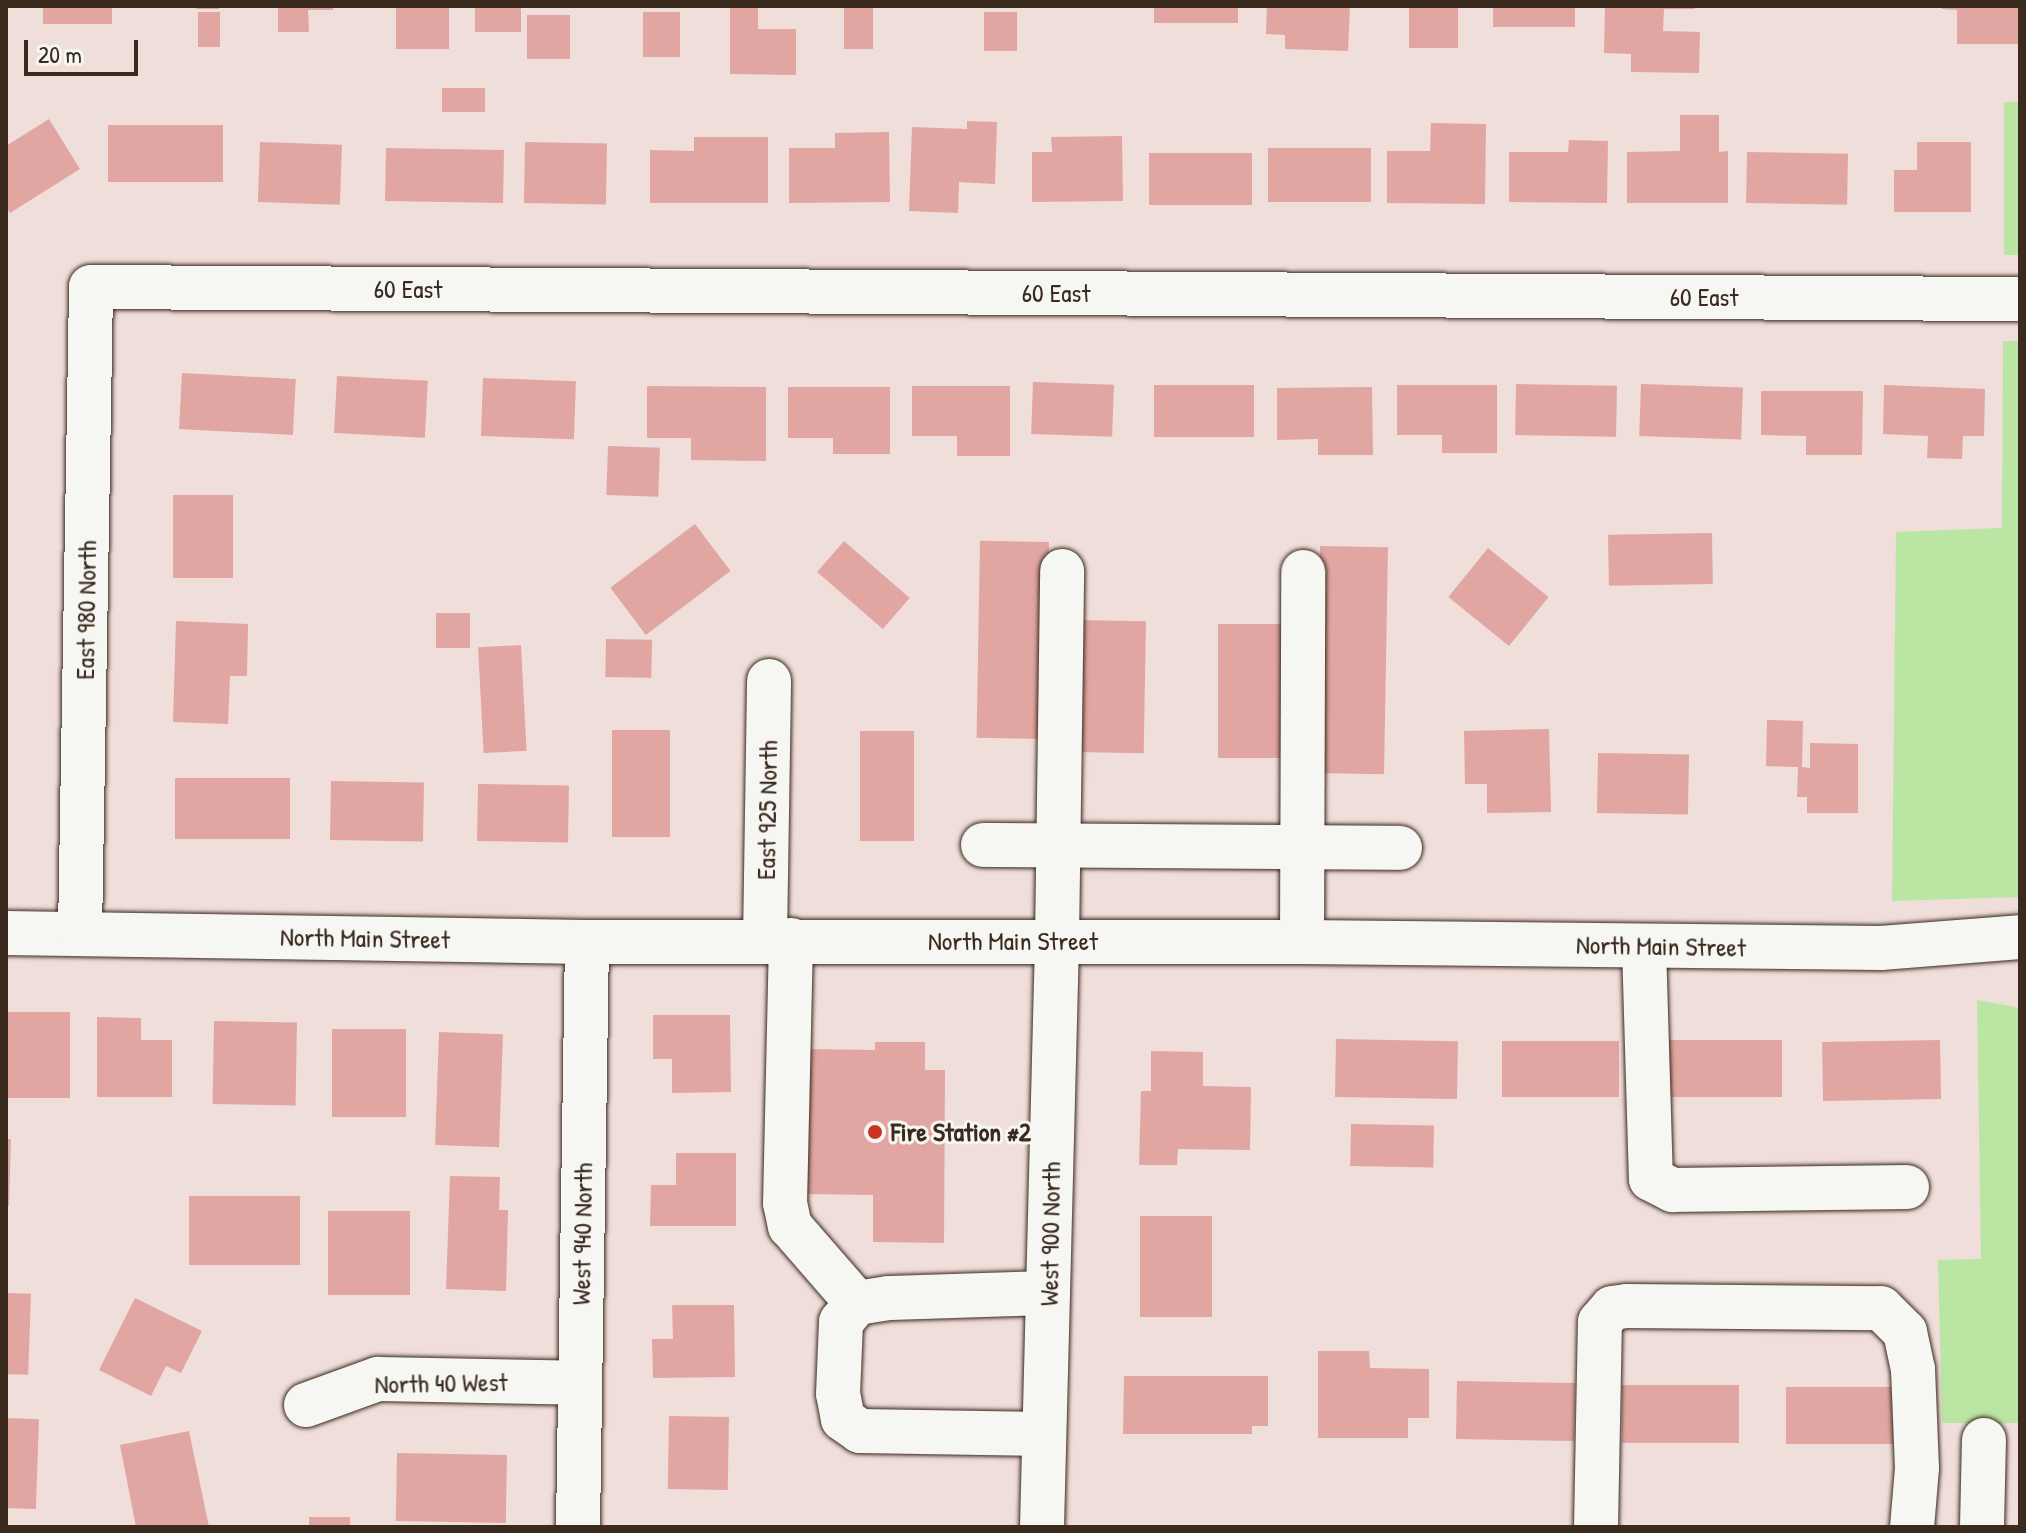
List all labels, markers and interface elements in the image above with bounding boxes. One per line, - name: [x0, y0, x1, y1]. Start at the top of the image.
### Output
- scale bar: [28, 24, 142, 74]
- text: 20 m: [38, 38, 82, 70]
- street label: 60 East: [374, 273, 442, 305]
- street label: 60 East: [1022, 277, 1090, 309]
- street label: 60 East: [1670, 281, 1738, 313]
- street label: East 980 North: [69, 540, 103, 680]
- street label: East 925 North: [750, 740, 784, 880]
- street label: North Main Street: [280, 921, 450, 955]
- street label: North Main Street: [928, 925, 1098, 957]
- street label: North Main Street: [1576, 929, 1746, 963]
- place label: Fire Station #2: [891, 1116, 1031, 1148]
- marker: Fire Station #2: [866, 1123, 884, 1141]
- street label: West 900 North: [1033, 1162, 1067, 1306]
- street label: West 940 North: [565, 1163, 599, 1305]
- street label: North 40 West: [374, 1366, 508, 1400]

